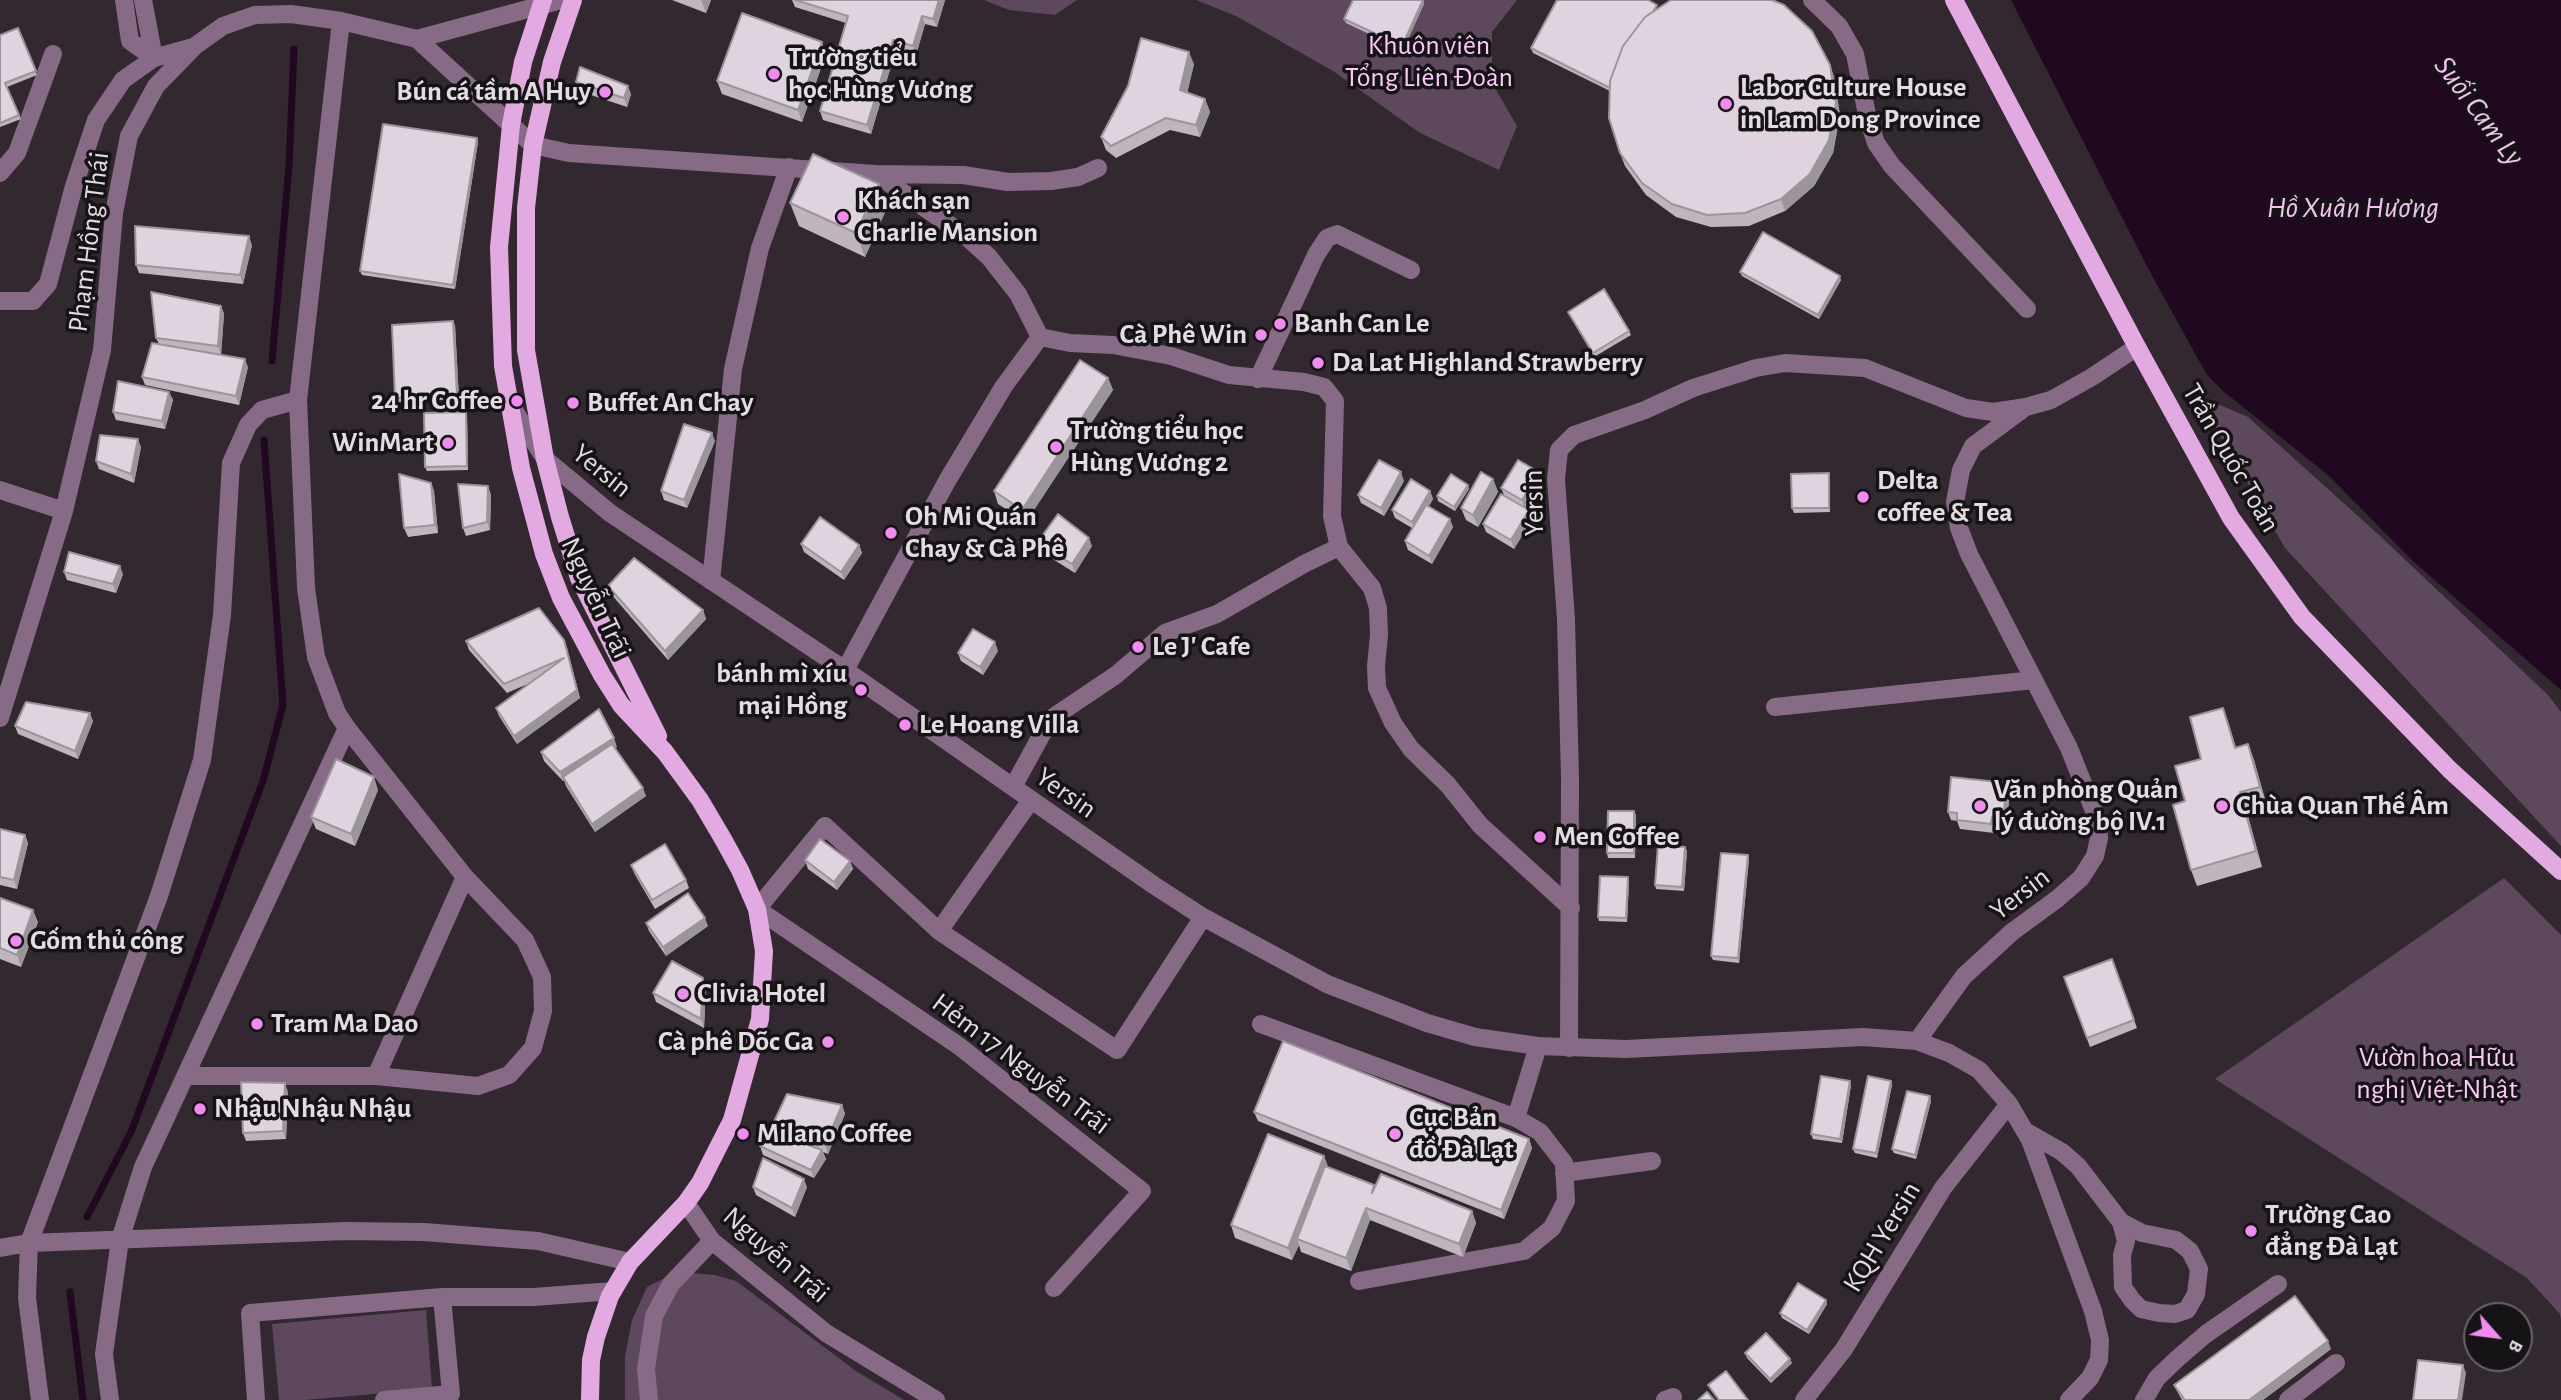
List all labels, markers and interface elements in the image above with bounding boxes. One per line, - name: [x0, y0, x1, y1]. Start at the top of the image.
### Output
- park label: Khuôn viên Tổng Liên Đoàn: [1345, 29, 1513, 95]
- place label: Trường tiểu học Hùng Vương: [788, 41, 972, 107]
- water label: Suối Cam Ly: [2426, 49, 2532, 173]
- marker: Trường tiểu học Hùng Vương: [766, 66, 782, 82]
- place label: Labor Culture House in Lam Dong Province: [1740, 71, 1981, 137]
- place label: Bún cá tầm A Huy: [396, 75, 591, 109]
- marker: Bún cá tầm A Huy: [597, 84, 613, 100]
- marker: Labor Culture House in Lam Dong Province: [1718, 96, 1734, 112]
- street label: Phạm Hồng Thái: [61, 150, 117, 334]
- place label: Khách sạn Charlie Mansion: [857, 184, 1038, 250]
- water label: Hồ Xuân Hương: [2267, 190, 2439, 226]
- marker: Khách sạn Charlie Mansion: [835, 209, 851, 225]
- place label: Banh Can Le: [1294, 307, 1429, 341]
- marker: Banh Can Le: [1272, 316, 1288, 332]
- place label: Cà Phê Win: [1120, 318, 1247, 352]
- marker: Cà Phê Win: [1253, 327, 1269, 343]
- place label: Da Lat Highland Strawberry: [1332, 346, 1643, 380]
- marker: Da Lat Highland Strawberry: [1310, 355, 1326, 371]
- street label: Trần Quốc Toản: [2175, 378, 2287, 538]
- place label: 24 hr Coffee: [371, 384, 503, 418]
- place label: Buffet An Chay: [587, 386, 753, 420]
- marker: 24 hr Coffee: [509, 393, 525, 409]
- marker: Buffet An Chay: [565, 395, 581, 411]
- place label: Trường tiểu học Hùng Vương 2: [1070, 414, 1243, 480]
- place label: WinMart: [332, 426, 434, 460]
- marker: WinMart: [440, 435, 456, 451]
- street label: Yersin: [566, 437, 638, 505]
- marker: Trường tiểu học Hùng Vương 2: [1048, 439, 1064, 455]
- place label: Delta coffee & Tea: [1877, 464, 2013, 530]
- street label: Yersin: [1517, 469, 1551, 537]
- marker: Delta coffee & Tea: [1855, 489, 1871, 505]
- place label: Oh Mi Quán Chay & Cà Phê: [905, 500, 1064, 566]
- marker: Oh Mi Quán Chay & Cà Phê: [883, 525, 899, 541]
- street label: Nguyễn Trãi: [553, 532, 639, 664]
- place label: Le J' Cafe: [1152, 630, 1251, 664]
- marker: Le J' Cafe: [1130, 639, 1146, 655]
- place label: bánh mì xíu mại Hồng: [716, 657, 847, 723]
- marker: bánh mì xíu mại Hồng: [853, 682, 869, 698]
- place label: Le Hoang Villa: [919, 708, 1079, 742]
- marker: Le Hoang Villa: [897, 717, 913, 733]
- street label: Yersin: [1029, 760, 1103, 826]
- place label: Văn phòng Quản lý đường bộ IV.1: [1994, 773, 2178, 839]
- place label: Chùa Quan Thế Âm: [2236, 789, 2449, 823]
- marker: Văn phòng Quản lý đường bộ IV.1: [1972, 798, 1988, 814]
- marker: Chùa Quan Thế Âm: [2214, 798, 2230, 814]
- place label: Men Coffee: [1554, 820, 1680, 854]
- marker: Men Coffee: [1532, 829, 1548, 845]
- street label: Yersin: [1983, 860, 2057, 928]
- place label: Gốm thủ công: [30, 924, 183, 958]
- marker: Gốm thủ công: [8, 933, 24, 949]
- place label: Clivia Hotel: [697, 977, 826, 1011]
- marker: Clivia Hotel: [675, 986, 691, 1002]
- street label: Hẻm 17 Nguyễn Trãi: [925, 986, 1117, 1142]
- place label: Tram Ma Dao: [271, 1007, 418, 1041]
- marker: Tram Ma Dao: [249, 1016, 265, 1032]
- place label: Cà phê Dõc Ga: [658, 1025, 814, 1059]
- marker: Cà phê Dõc Ga: [820, 1034, 836, 1050]
- park label: Vườn hoa Hữu nghị Việt-Nhật: [2356, 1041, 2518, 1107]
- place label: Nhậu Nhậu Nhậu: [214, 1092, 411, 1126]
- marker: Nhậu Nhậu Nhậu: [192, 1101, 208, 1117]
- place label: Cục Bản đồ Đà Lạt: [1409, 1101, 1514, 1167]
- place label: Milano Coffee: [757, 1117, 912, 1151]
- marker: Milano Coffee: [735, 1126, 751, 1142]
- marker: Cục Bản đồ Đà Lạt: [1387, 1126, 1403, 1142]
- street label: KQH Yersin: [1836, 1176, 1928, 1298]
- place label: Trường Cao đẳng Đà Lạt: [2265, 1198, 2398, 1264]
- street label: Nguyễn Trãi: [716, 1200, 836, 1310]
- marker: Trường Cao đẳng Đà Lạt: [2243, 1223, 2259, 1239]
- north arrow: [2463, 1302, 2533, 1372]
- text: B: [2504, 1337, 2526, 1355]

